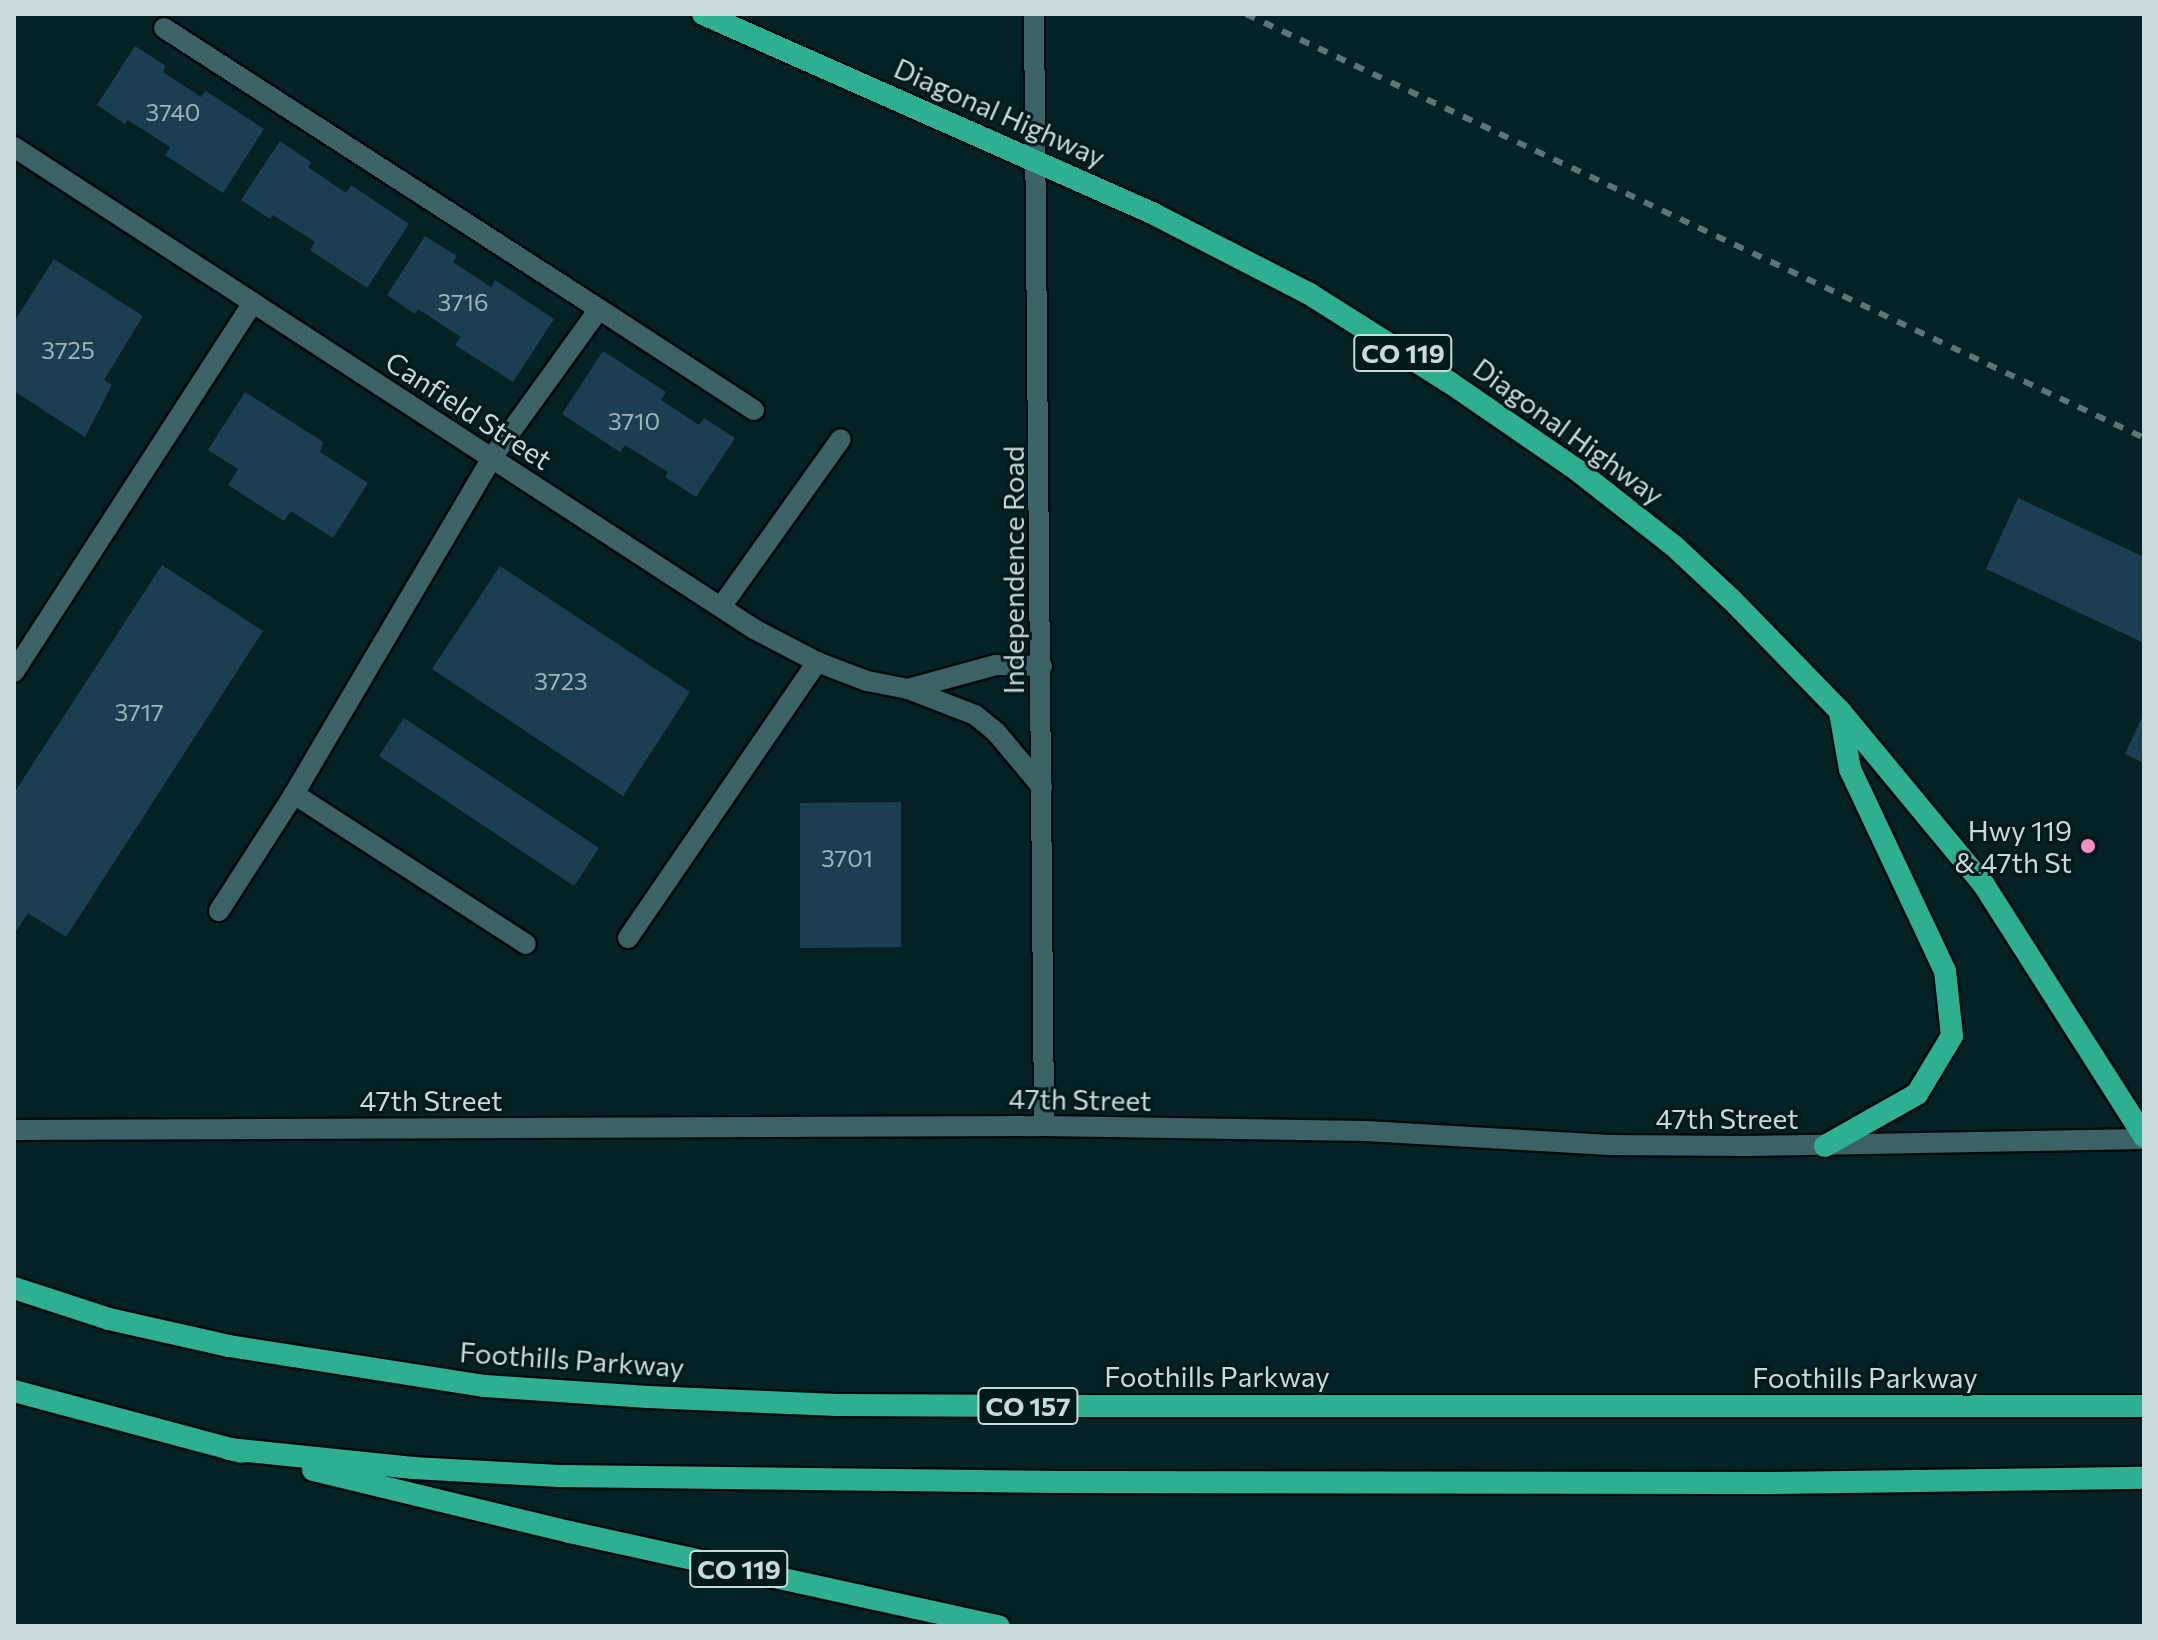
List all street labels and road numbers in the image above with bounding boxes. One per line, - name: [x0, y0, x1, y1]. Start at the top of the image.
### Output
- street label: Diagonal Highway: [889, 50, 1111, 174]
- road number: CO 119: [1353, 331, 1453, 375]
- street label: Canfield Street: [380, 344, 558, 476]
- street label: Diagonal Highway: [1467, 351, 1671, 511]
- street label: Independence Road: [996, 446, 1030, 694]
- street label: 47th Street: [1008, 1081, 1152, 1117]
- street label: 47th Street: [359, 1083, 503, 1117]
- street label: 47th Street: [1655, 1101, 1799, 1135]
- street label: Foothills Parkway: [458, 1334, 686, 1384]
- street label: Foothills Parkway: [1104, 1359, 1330, 1393]
- street label: Foothills Parkway: [1752, 1360, 1978, 1394]
- road number: CO 157: [976, 1384, 1080, 1428]
- road number: CO 119: [689, 1547, 789, 1591]

